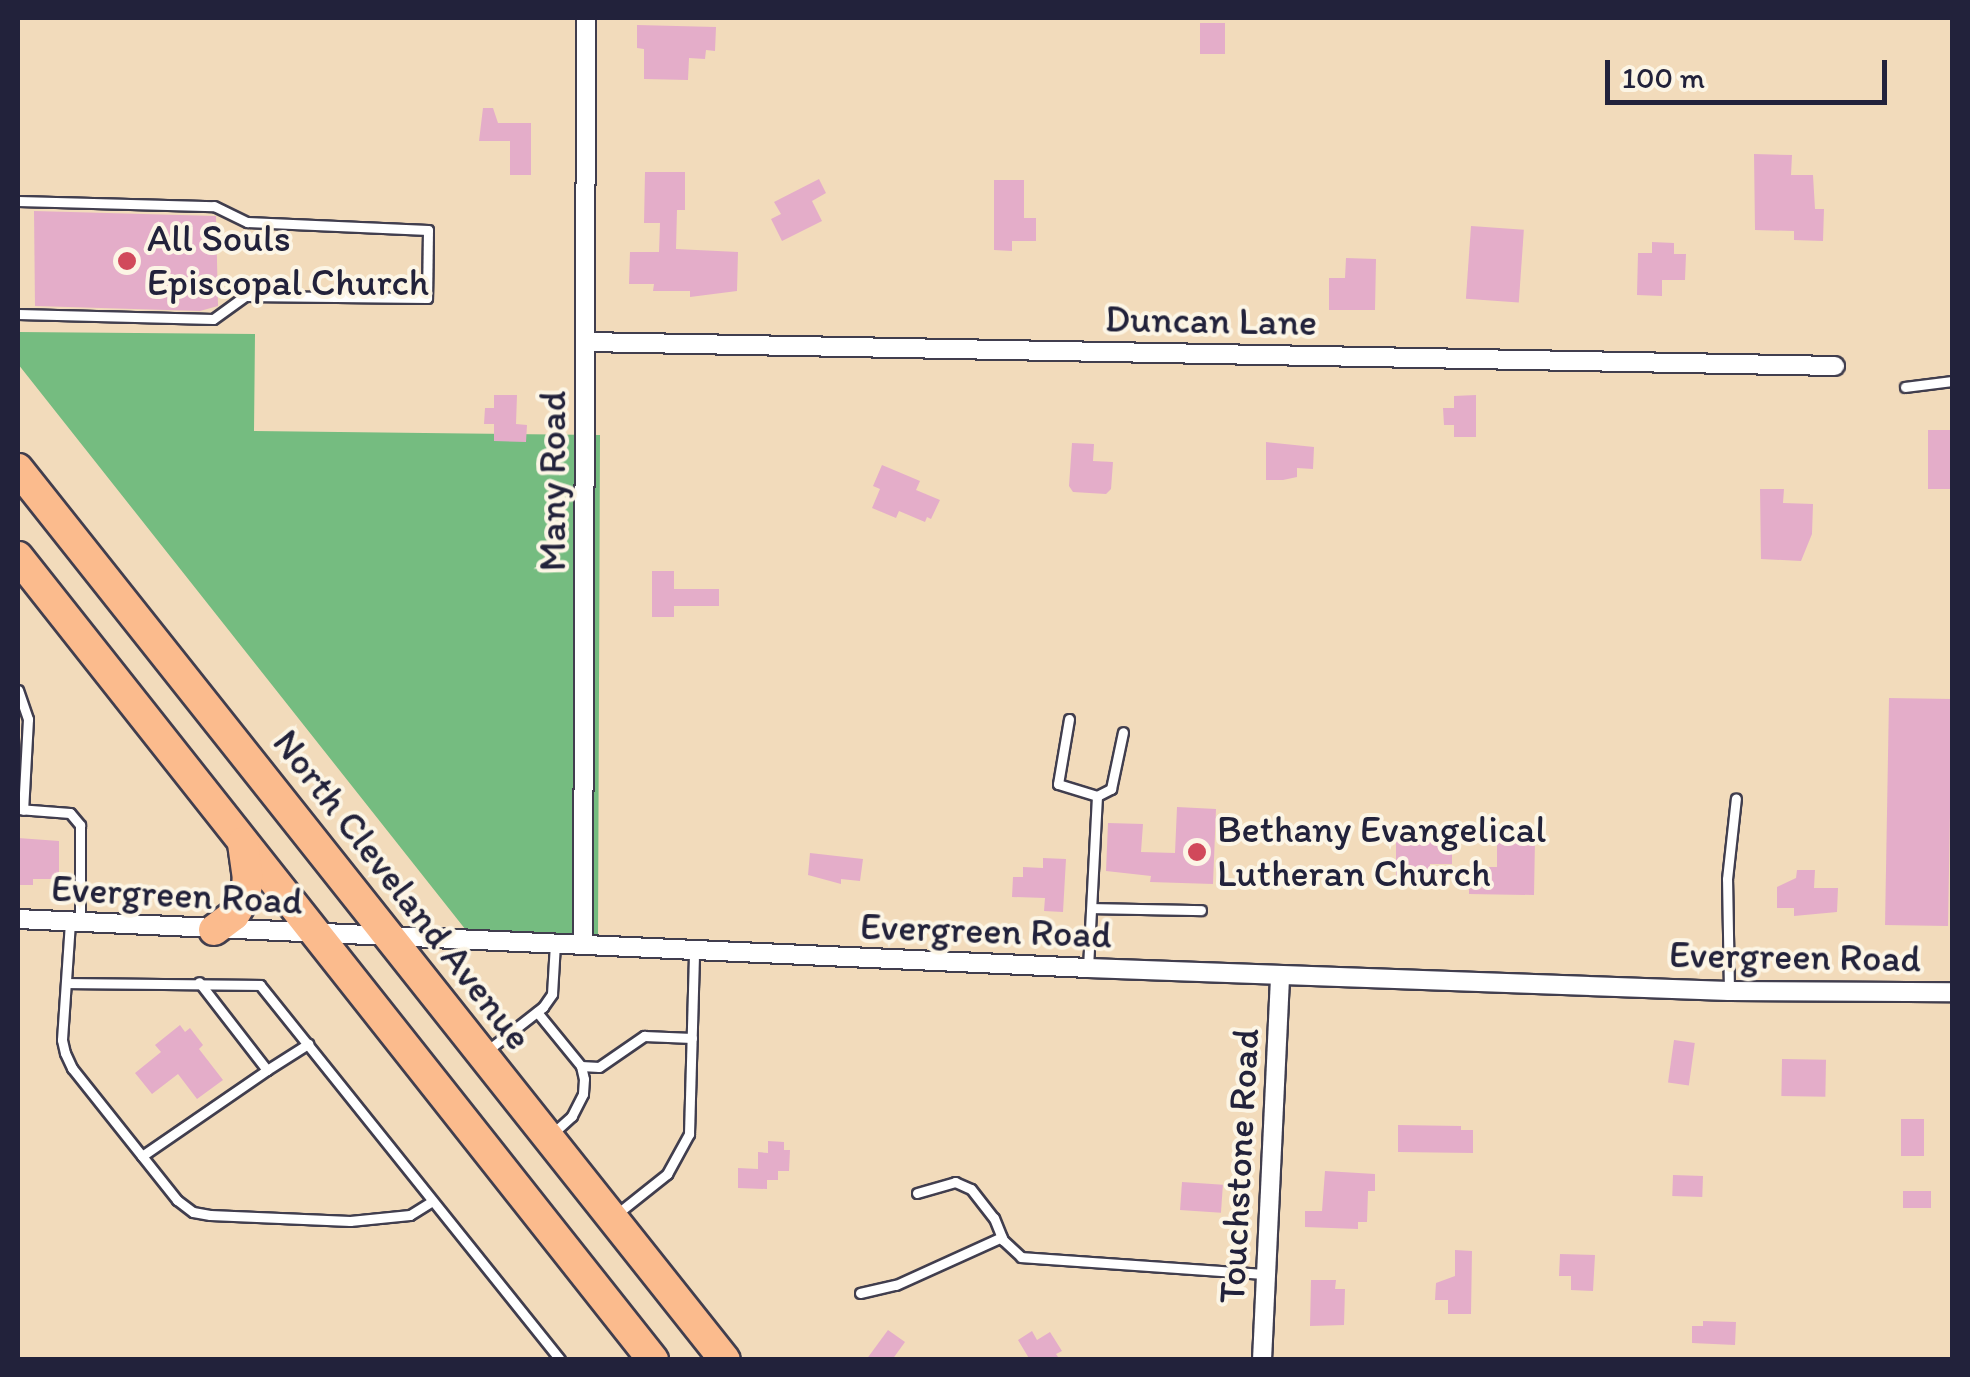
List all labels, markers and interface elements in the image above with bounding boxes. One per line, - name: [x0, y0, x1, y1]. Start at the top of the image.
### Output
- scale bar: [1610, 40, 1892, 102]
- text: 100 m: [1622, 59, 1705, 96]
- place label: All Souls Episcopal Church: [147, 216, 429, 306]
- marker: All Souls Episcopal Church: [116, 250, 138, 272]
- street label: Duncan Lane: [1105, 296, 1317, 346]
- street label: Many Road: [530, 391, 576, 571]
- street label: North Cleveland Avenue: [263, 722, 541, 1058]
- place label: Bethany Evangelical Lutheran Church: [1217, 807, 1544, 896]
- marker: Bethany Evangelical Lutheran Church: [1186, 841, 1208, 863]
- street label: Evergreen Road: [50, 866, 304, 924]
- street label: Evergreen Road: [859, 904, 1113, 958]
- street label: Evergreen Road: [1669, 932, 1921, 982]
- street label: Touchstone Road: [1209, 1028, 1269, 1304]

